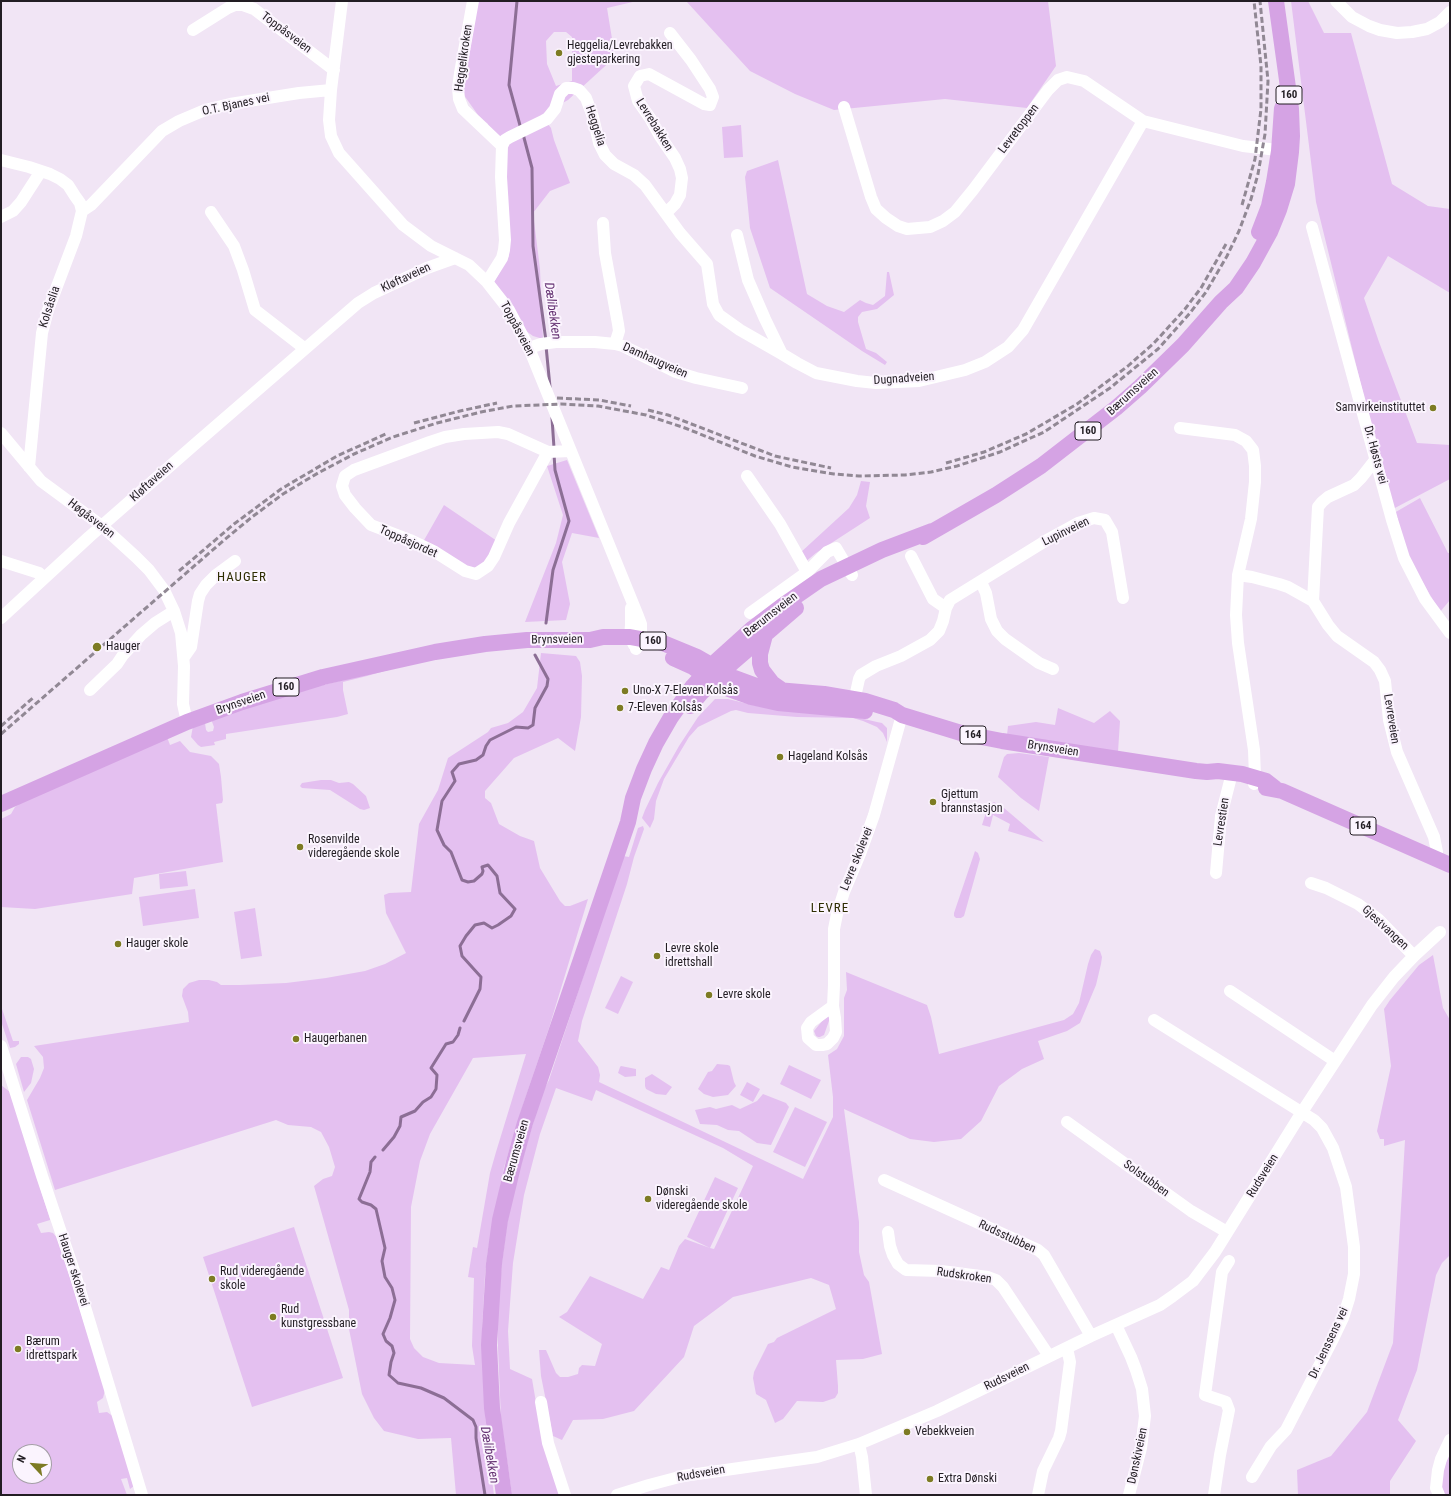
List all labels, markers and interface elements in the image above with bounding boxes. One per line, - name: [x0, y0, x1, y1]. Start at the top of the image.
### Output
- street label: Toppåsveien: [258, 9, 314, 57]
- street label: Heggelikroken: [452, 23, 476, 93]
- place label: Heggelia/Levrebakken gjesteparkering: [567, 39, 673, 67]
- marker: Heggelia/Levrebakken gjesteparkering: [554, 48, 564, 58]
- road number: 160: [1276, 86, 1302, 104]
- street label: O.T. Bjanes vei: [201, 91, 271, 119]
- street label: Levrebakken: [632, 96, 676, 154]
- street label: Levretoppen: [996, 101, 1042, 157]
- street label: Heggelia: [582, 104, 608, 148]
- street label: Kløftaveien: [379, 260, 433, 296]
- water label: Dælibekken: [540, 281, 564, 341]
- street label: Kolsåslia: [36, 284, 64, 330]
- street label: Toppåsveien: [497, 299, 537, 359]
- street label: Damhaugveien: [620, 340, 690, 382]
- street label: Bærumsveien: [1104, 365, 1162, 419]
- street label: Dugnadveien: [873, 370, 935, 388]
- place label: Samvirkeinstituttet: [1336, 401, 1425, 415]
- marker: Samvirkeinstituttet: [1428, 403, 1438, 413]
- road number: 160: [1075, 422, 1101, 440]
- street label: Dr. Høsts vei: [1360, 424, 1390, 486]
- street label: Kløftaveien: [127, 459, 177, 505]
- street label: Høgåsveien: [65, 496, 117, 542]
- street label: Lupinveien: [1040, 514, 1092, 550]
- street label: Toppåsjordet: [377, 523, 439, 561]
- district label: HAUGER: [217, 570, 267, 586]
- street label: Bærumsveien: [741, 590, 801, 640]
- street label: Brynsveien: [531, 632, 583, 648]
- road number: 160: [640, 632, 666, 650]
- place label: Hauger: [106, 640, 140, 654]
- marker: Hauger: [91, 641, 103, 653]
- road number: 160: [273, 678, 299, 696]
- place label: Uno-X 7-Eleven Kolsås: [633, 684, 738, 698]
- marker: Uno-X 7-Eleven Kolsås: [620, 686, 630, 696]
- street label: Brynsveien: [214, 688, 268, 718]
- street label: Levreveien: [1380, 693, 1402, 745]
- place label: 7-Eleven Kolsås: [628, 701, 702, 715]
- marker: 7-Eleven Kolsås: [615, 703, 625, 713]
- road number: 164: [960, 726, 986, 744]
- street label: Brynsveien: [1026, 738, 1080, 760]
- place label: Hageland Kolsås: [788, 750, 868, 764]
- marker: Hageland Kolsås: [775, 752, 785, 762]
- place label: Gjettum brannstasjon: [941, 788, 1002, 816]
- marker: Gjettum brannstasjon: [928, 797, 938, 807]
- street label: Levrestien: [1211, 797, 1233, 847]
- road number: 164: [1350, 817, 1376, 835]
- street label: Levre skolevei: [838, 825, 876, 893]
- place label: Rosenvilde videregående skole: [308, 833, 399, 861]
- marker: Rosenvilde videregående skole: [295, 842, 305, 852]
- district label: LEVRE: [811, 901, 849, 917]
- street label: Gjestvangen: [1359, 903, 1411, 953]
- place label: Hauger skole: [126, 937, 188, 951]
- marker: Hauger skole: [113, 939, 123, 949]
- place label: Levre skole idrettshall: [665, 942, 719, 970]
- marker: Levre skole idrettshall: [652, 951, 662, 961]
- place label: Levre skole: [717, 988, 771, 1002]
- marker: Levre skole: [704, 990, 714, 1000]
- place label: Haugerbanen: [304, 1032, 367, 1046]
- marker: Haugerbanen: [291, 1034, 301, 1044]
- street label: Bærumsveien: [501, 1118, 533, 1184]
- street label: Rudsveien: [1244, 1152, 1282, 1200]
- street label: Solstubben: [1120, 1158, 1172, 1200]
- place label: Dønski videregående skole: [656, 1185, 747, 1213]
- marker: Dønski videregående skole: [643, 1194, 653, 1204]
- street label: Rudsstubben: [976, 1217, 1038, 1257]
- street label: Hauger skolevei: [54, 1232, 92, 1308]
- place label: Rud videregående skole: [220, 1265, 304, 1293]
- street label: Rudskroken: [936, 1265, 992, 1287]
- marker: Rud videregående skole: [207, 1274, 217, 1284]
- place label: Rud kunstgressbane: [281, 1303, 356, 1331]
- street label: Dr. Jenssens vei: [1306, 1305, 1352, 1381]
- marker: Rud kunstgressbane: [268, 1312, 278, 1322]
- place label: Bærum idrettspark: [26, 1335, 77, 1363]
- marker: Bærum idrettspark: [13, 1344, 23, 1354]
- street label: Rudsveien: [982, 1360, 1032, 1394]
- water label: Dælibekken: [476, 1425, 502, 1485]
- place label: Vebekkveien: [915, 1425, 974, 1439]
- marker: Vebekkveien: [902, 1427, 912, 1437]
- street label: Dønskiveien: [1125, 1427, 1151, 1485]
- north arrow: [12, 1444, 52, 1484]
- text: N: [14, 1453, 29, 1465]
- street label: Rudsveien: [676, 1463, 726, 1485]
- place label: Extra Dønski: [938, 1472, 997, 1486]
- marker: Extra Dønski: [925, 1474, 935, 1484]

